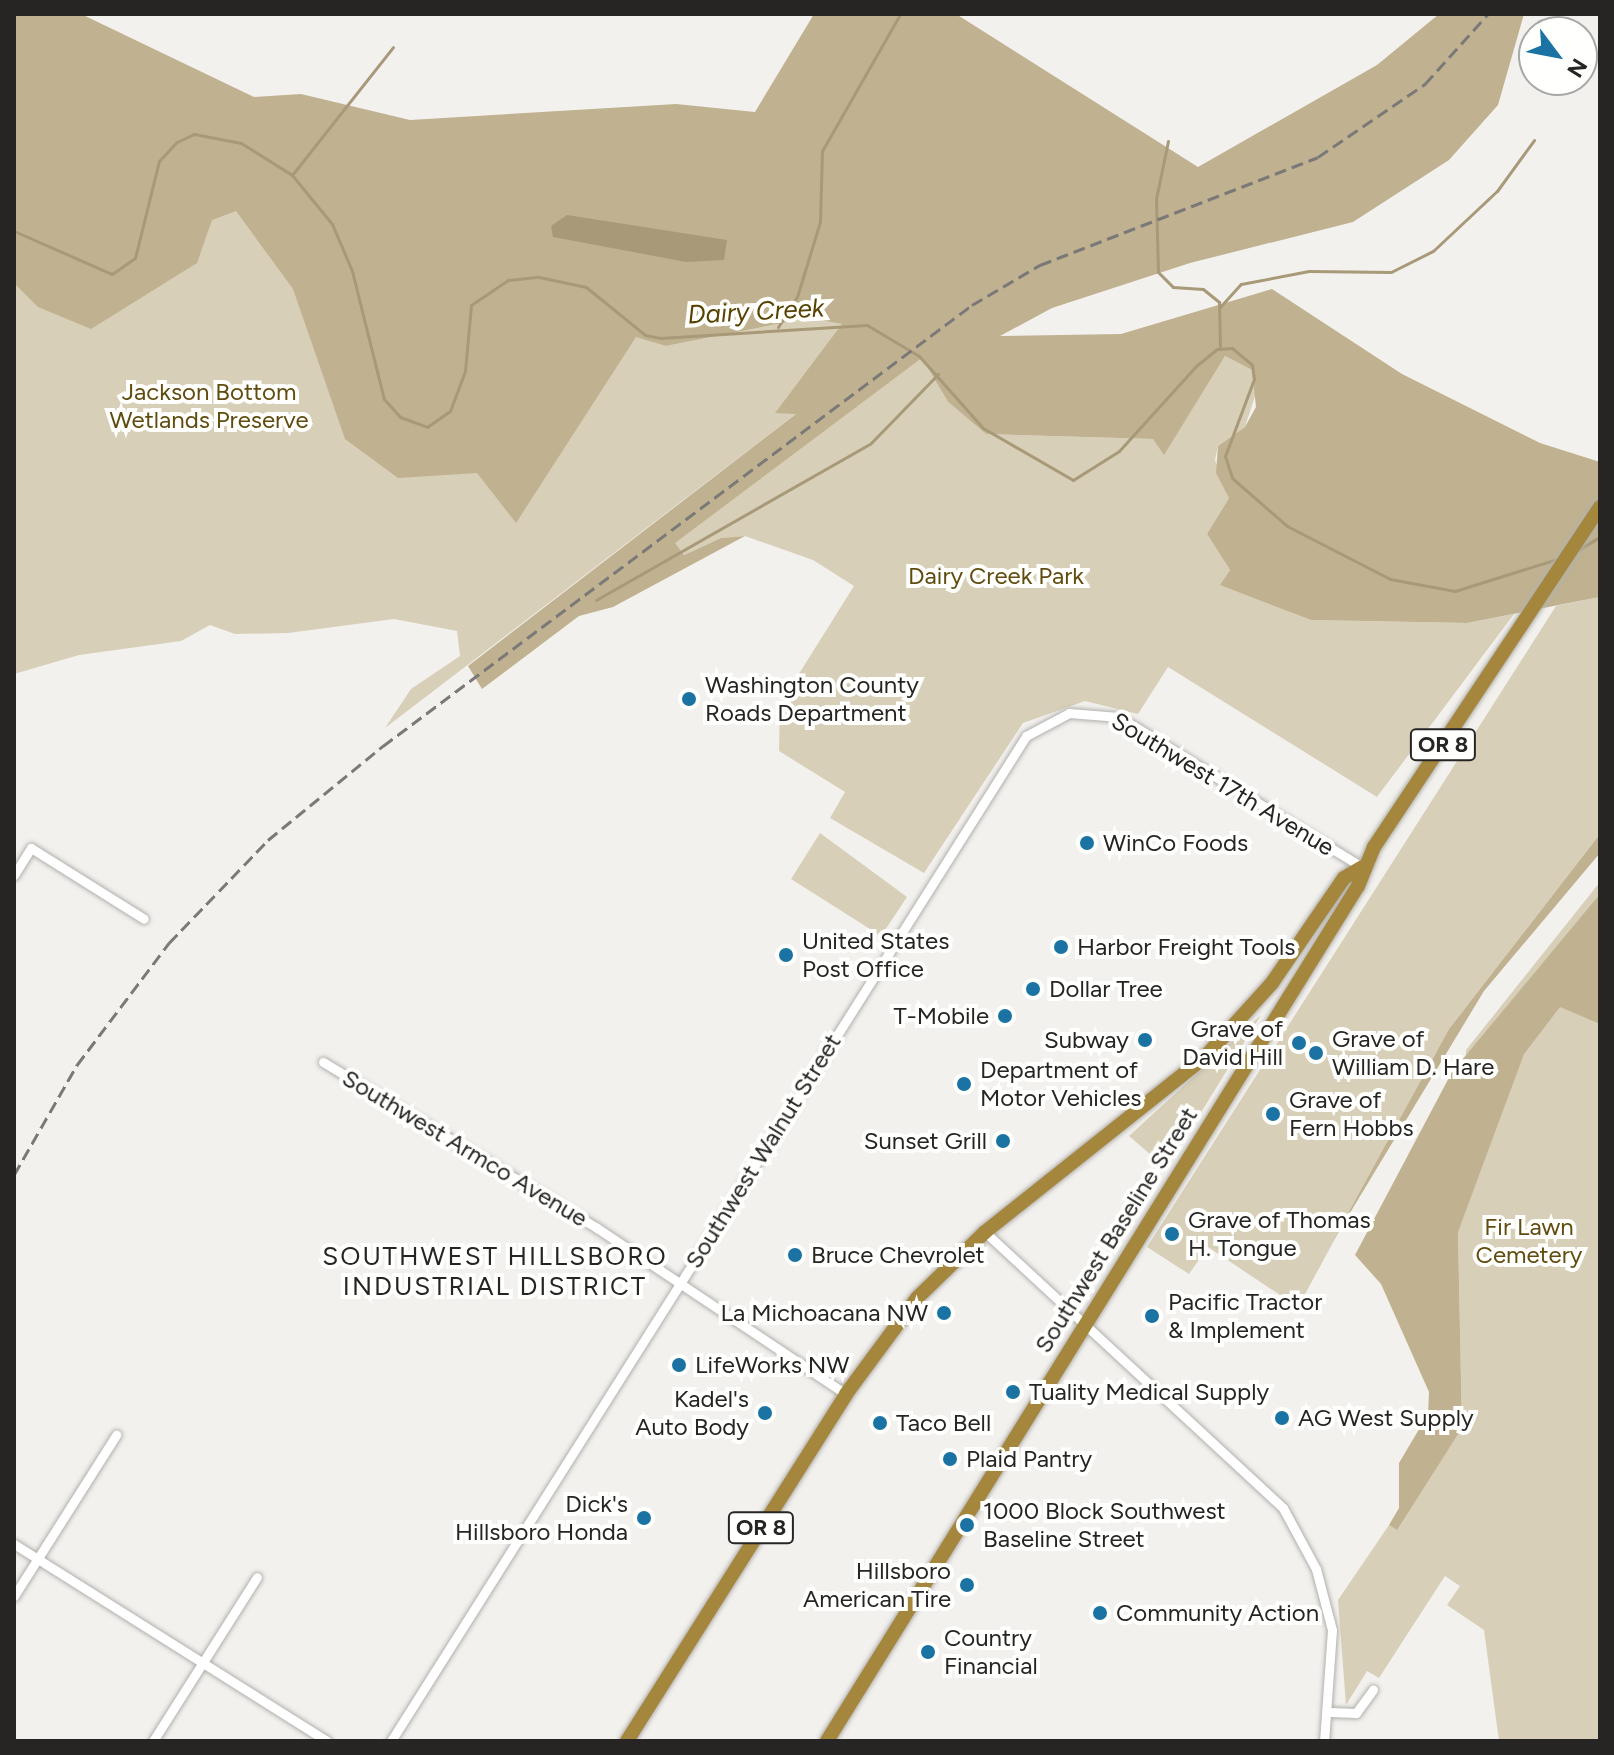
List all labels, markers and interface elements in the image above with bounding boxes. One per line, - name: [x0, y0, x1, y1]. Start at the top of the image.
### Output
- north arrow: [1518, 16, 1598, 96]
- text: N: [1561, 54, 1593, 82]
- water label: Dairy Creek: [687, 293, 825, 331]
- park label: Jackson Bottom Wetlands Preserve: [109, 378, 309, 434]
- park label: Dairy Creek Park: [908, 562, 1084, 590]
- place label: Washington County Roads Department: [705, 671, 919, 727]
- marker: Washington County Roads Department: [680, 690, 698, 708]
- street label: Southwest 17th Avenue: [1107, 706, 1339, 862]
- road number: OR 8: [1409, 727, 1477, 763]
- place label: WinCo Foods: [1103, 829, 1248, 857]
- marker: WinCo Foods: [1078, 834, 1096, 852]
- place label: United States Post Office: [802, 927, 949, 983]
- place label: Harbor Freight Tools: [1077, 933, 1296, 961]
- marker: Harbor Freight Tools: [1052, 938, 1070, 956]
- marker: United States Post Office: [777, 946, 795, 964]
- place label: Dollar Tree: [1049, 975, 1163, 1003]
- marker: Dollar Tree: [1024, 980, 1042, 998]
- place label: T-Mobile: [894, 1002, 989, 1030]
- marker: T-Mobile: [996, 1007, 1014, 1025]
- place label: Grave of David Hill: [1182, 1015, 1283, 1071]
- place label: Grave of William D. Hare: [1332, 1025, 1494, 1081]
- place label: Subway: [1044, 1026, 1129, 1054]
- street label: Southwest Walnut Street: [679, 1029, 847, 1273]
- marker: Subway: [1136, 1031, 1154, 1049]
- marker: Grave of David Hill: [1290, 1034, 1308, 1052]
- marker: Grave of William D. Hare: [1307, 1044, 1325, 1062]
- place label: Department of Motor Vehicles: [980, 1056, 1141, 1112]
- street label: Southwest Armco Avenue: [337, 1063, 593, 1233]
- marker: Department of Motor Vehicles: [955, 1075, 973, 1093]
- place label: Grave of Fern Hobbs: [1289, 1086, 1414, 1142]
- street label: Southwest Baseline Street: [1029, 1102, 1203, 1358]
- marker: Grave of Fern Hobbs: [1264, 1105, 1282, 1123]
- place label: Sunset Grill: [864, 1127, 987, 1155]
- marker: Sunset Grill: [994, 1132, 1012, 1150]
- place label: Grave of Thomas H. Tongue: [1188, 1206, 1371, 1262]
- park label: Fir Lawn Cemetery: [1476, 1213, 1582, 1269]
- marker: Grave of Thomas H. Tongue: [1163, 1225, 1181, 1243]
- district label: SOUTHWEST HILLSBORO INDUSTRIAL DISTRICT: [322, 1241, 668, 1302]
- place label: Bruce Chevrolet: [811, 1241, 985, 1269]
- marker: Bruce Chevrolet: [786, 1246, 804, 1264]
- place label: Pacific Tractor & Implement: [1168, 1288, 1322, 1344]
- place label: La Michoacana NW: [721, 1299, 928, 1327]
- marker: La Michoacana NW: [935, 1304, 953, 1322]
- marker: Pacific Tractor & Implement: [1143, 1307, 1161, 1325]
- place label: LifeWorks NW: [695, 1351, 849, 1379]
- marker: LifeWorks NW: [670, 1356, 688, 1374]
- place label: Tuality Medical Supply: [1029, 1378, 1269, 1406]
- marker: Tuality Medical Supply: [1004, 1383, 1022, 1401]
- place label: Kadel's Auto Body: [635, 1385, 749, 1441]
- marker: Kadel's Auto Body: [756, 1404, 774, 1422]
- place label: AG West Supply: [1298, 1404, 1474, 1432]
- place label: Taco Bell: [896, 1409, 991, 1437]
- marker: AG West Supply: [1273, 1409, 1291, 1427]
- marker: Taco Bell: [871, 1414, 889, 1432]
- place label: Plaid Pantry: [966, 1445, 1092, 1473]
- marker: Plaid Pantry: [941, 1450, 959, 1468]
- place label: Dick's Hillsboro Honda: [455, 1490, 628, 1546]
- place label: 1000 Block Southwest Baseline Street: [983, 1497, 1226, 1553]
- marker: Dick's Hillsboro Honda: [635, 1509, 653, 1527]
- road number: OR 8: [727, 1510, 795, 1546]
- marker: 1000 Block Southwest Baseline Street: [958, 1516, 976, 1534]
- place label: Hillsboro American Tire: [803, 1557, 951, 1613]
- marker: Hillsboro American Tire: [958, 1576, 976, 1594]
- place label: Community Action: [1116, 1599, 1319, 1627]
- marker: Community Action: [1091, 1604, 1109, 1622]
- place label: Country Financial: [944, 1624, 1038, 1680]
- marker: Country Financial: [919, 1643, 937, 1661]

